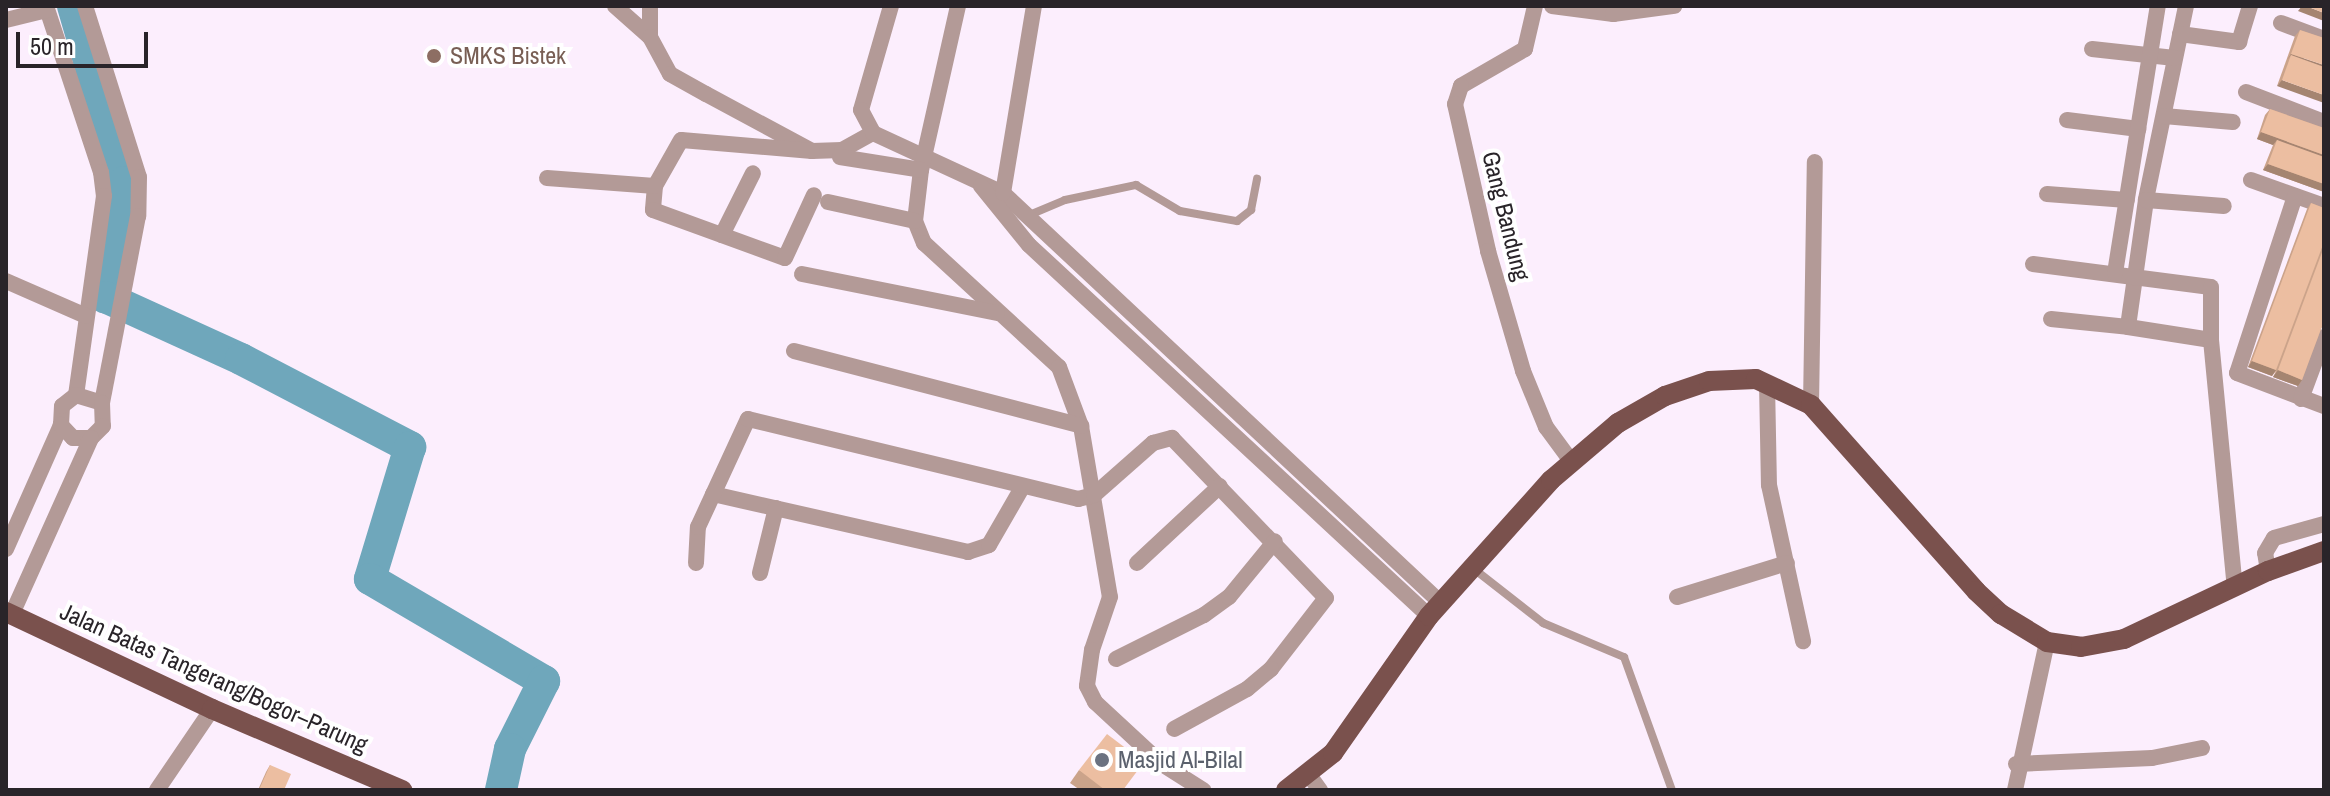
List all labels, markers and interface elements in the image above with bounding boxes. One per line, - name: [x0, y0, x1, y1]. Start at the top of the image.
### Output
- scale bar: [20, 16, 152, 66]
- text: 50 m: [30, 30, 74, 62]
- place label: SMKS Bistek: [450, 42, 566, 70]
- marker: SMKS Bistek: [425, 47, 443, 65]
- street label: Gang Bandung: [1476, 148, 1536, 284]
- street label: Jalan Batas Tangerang/Bogor–Parung: [56, 597, 372, 759]
- place label: Masjid Al-Bilal: [1118, 746, 1244, 774]
- marker: Masjid Al-Bilal: [1093, 751, 1111, 769]

